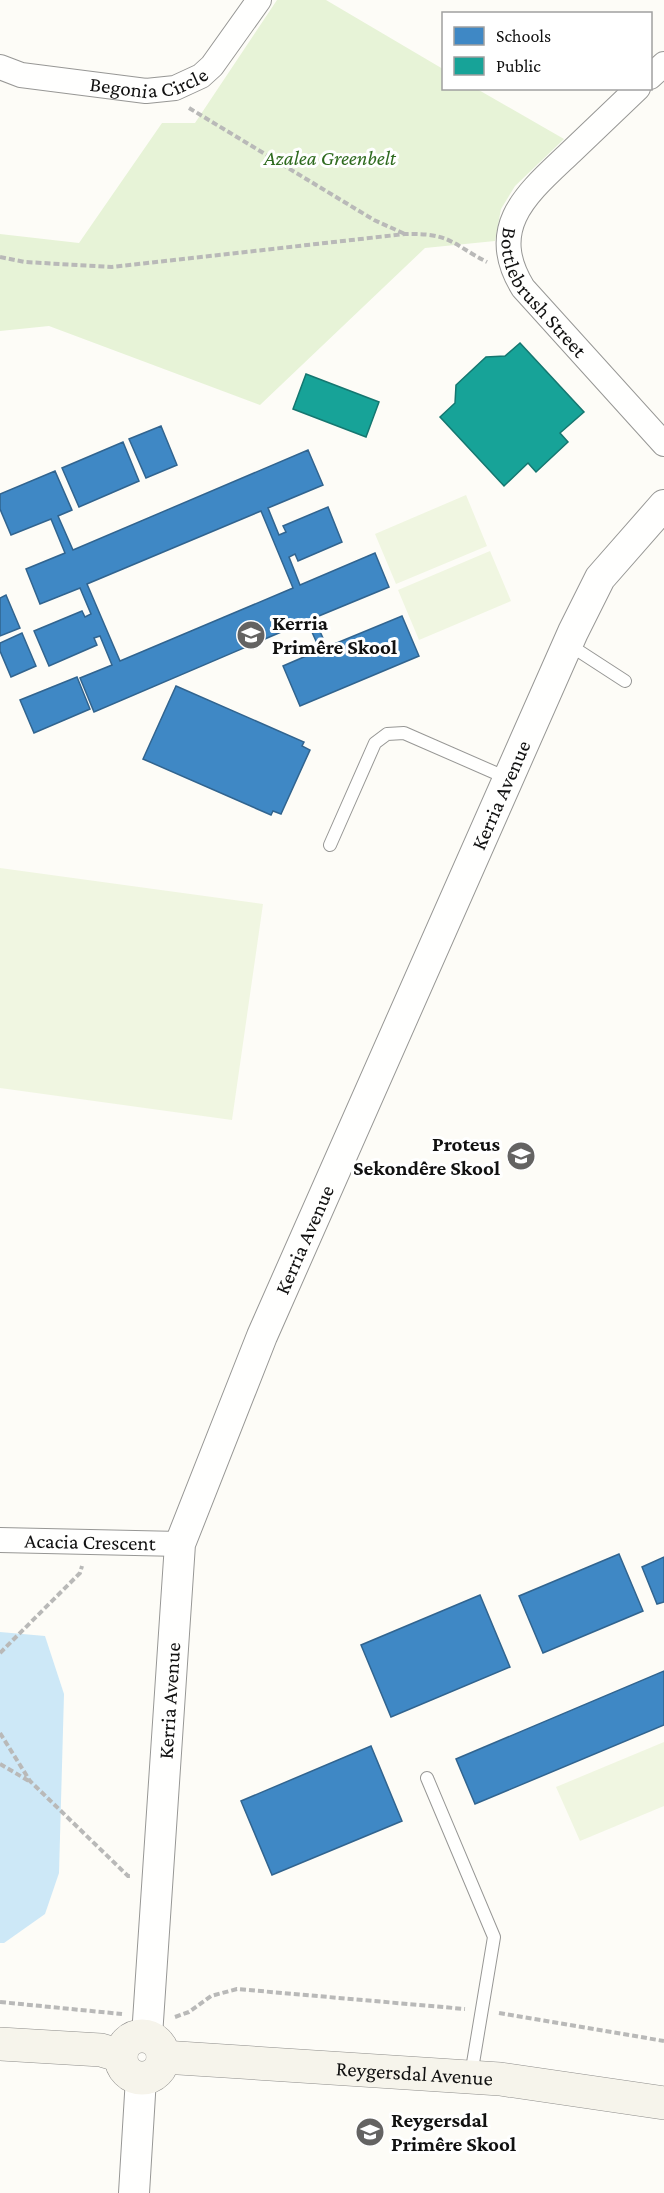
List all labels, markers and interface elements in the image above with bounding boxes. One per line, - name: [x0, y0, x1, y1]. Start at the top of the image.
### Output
- legend: [442, 12, 652, 90]
- text: Schools: [496, 26, 551, 46]
- text: Public: [496, 56, 541, 76]
- street label: Begonia Circle: [88, 63, 213, 103]
- park label: Azalea Greenbelt: [263, 146, 397, 170]
- street label: Bottlebrush Street: [496, 226, 592, 363]
- place label: Kerria Primêre Skool: [272, 611, 397, 659]
- school or university icon: Kerria Primêre Skool: [235, 619, 267, 651]
- street label: Kerria Avenue: [466, 737, 536, 853]
- place label: Proteus Sekondêre Skool: [353, 1132, 500, 1180]
- school or university icon: Proteus Sekondêre Skool: [505, 1140, 537, 1172]
- street label: Kerria Avenue: [270, 1181, 339, 1298]
- street label: Acacia Crescent: [24, 1529, 157, 1555]
- street label: Kerria Avenue: [154, 1642, 185, 1760]
- street label: Reygersdal Avenue: [335, 2056, 494, 2091]
- place label: Reygersdal Primêre Skool: [391, 2108, 516, 2156]
- school or university icon: Reygersdal Primêre Skool: [354, 2116, 386, 2148]

